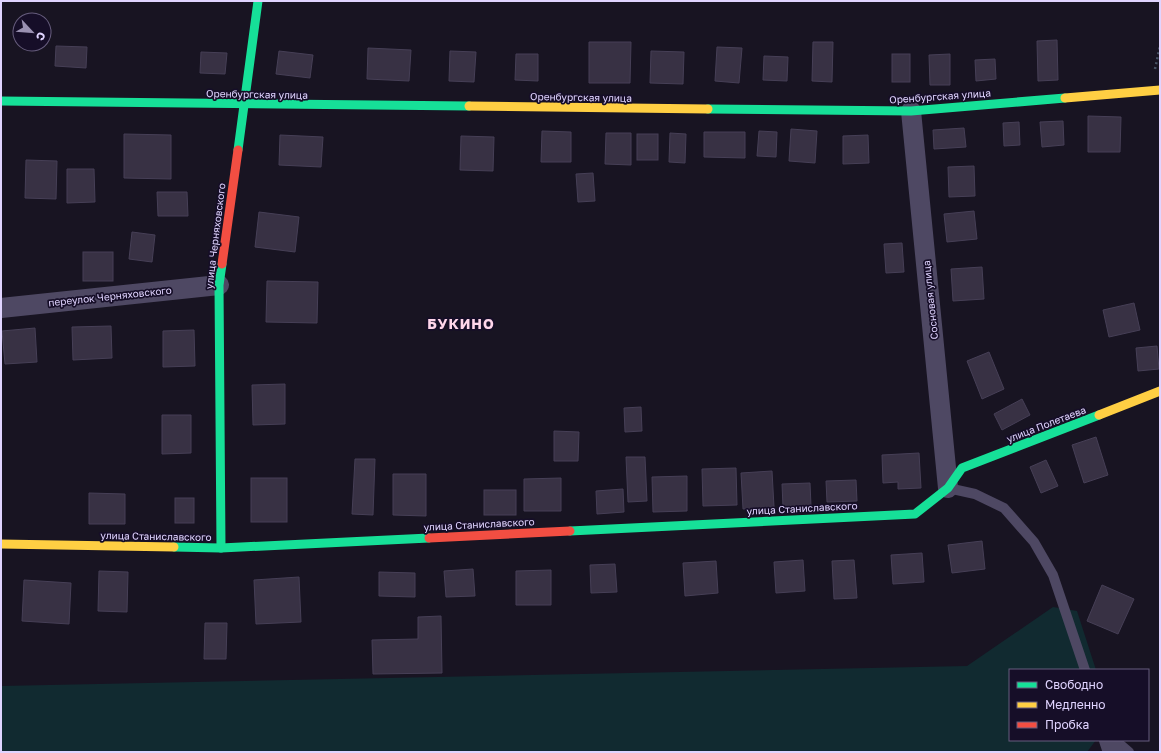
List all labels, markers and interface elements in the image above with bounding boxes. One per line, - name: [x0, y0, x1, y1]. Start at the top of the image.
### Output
- north arrow: [12, 12, 52, 52]
- text: С: [34, 30, 49, 43]
- street label: Оренбургская улица: [889, 86, 991, 106]
- street label: Оренбургская улица: [206, 87, 308, 101]
- street label: Оренбургская улица: [530, 90, 632, 104]
- street label: улица Черняховского: [203, 182, 227, 290]
- street label: Сосновая улица: [920, 260, 940, 340]
- street label: переулок Черняховского: [48, 284, 172, 308]
- district label: БУКИНО: [427, 315, 495, 332]
- street label: улица Полетаева: [1005, 403, 1087, 445]
- street label: улица Станиславского: [746, 499, 858, 517]
- street label: улица Станиславского: [423, 515, 535, 533]
- street label: улица Станиславского: [100, 529, 212, 543]
- legend: [1009, 669, 1149, 741]
- text: Свободно: [1045, 677, 1103, 692]
- text: Медленно: [1045, 697, 1105, 712]
- text: Пробка: [1045, 717, 1089, 732]

